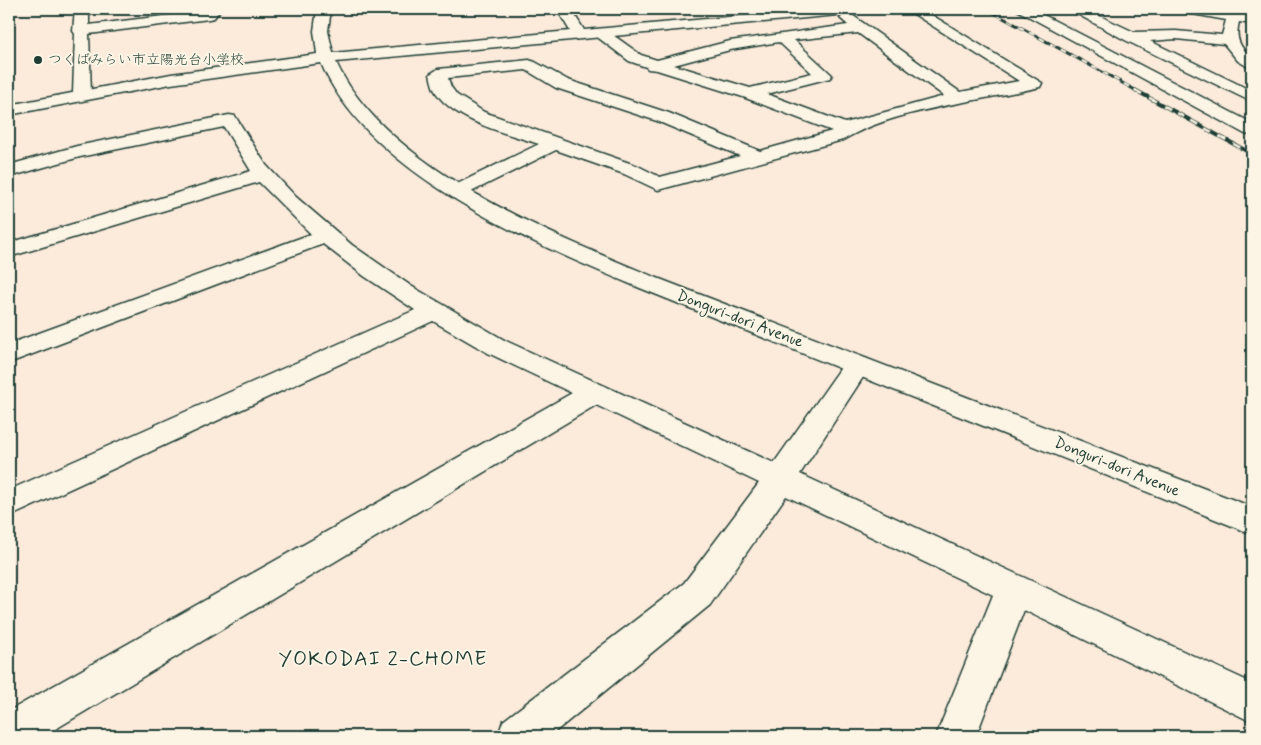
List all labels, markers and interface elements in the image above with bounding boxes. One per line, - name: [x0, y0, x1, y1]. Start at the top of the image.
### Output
- place label: つくばみらい市立陽光台小学校: [48, 51, 244, 69]
- marker: つくばみらい市立陽光台小学校: [32, 54, 44, 66]
- street label: Donguri-dori Avenue: [673, 285, 807, 354]
- street label: Donguri-dori Avenue: [1051, 432, 1184, 503]
- district label: YOKODAI 2-CHOME: [278, 645, 488, 673]

